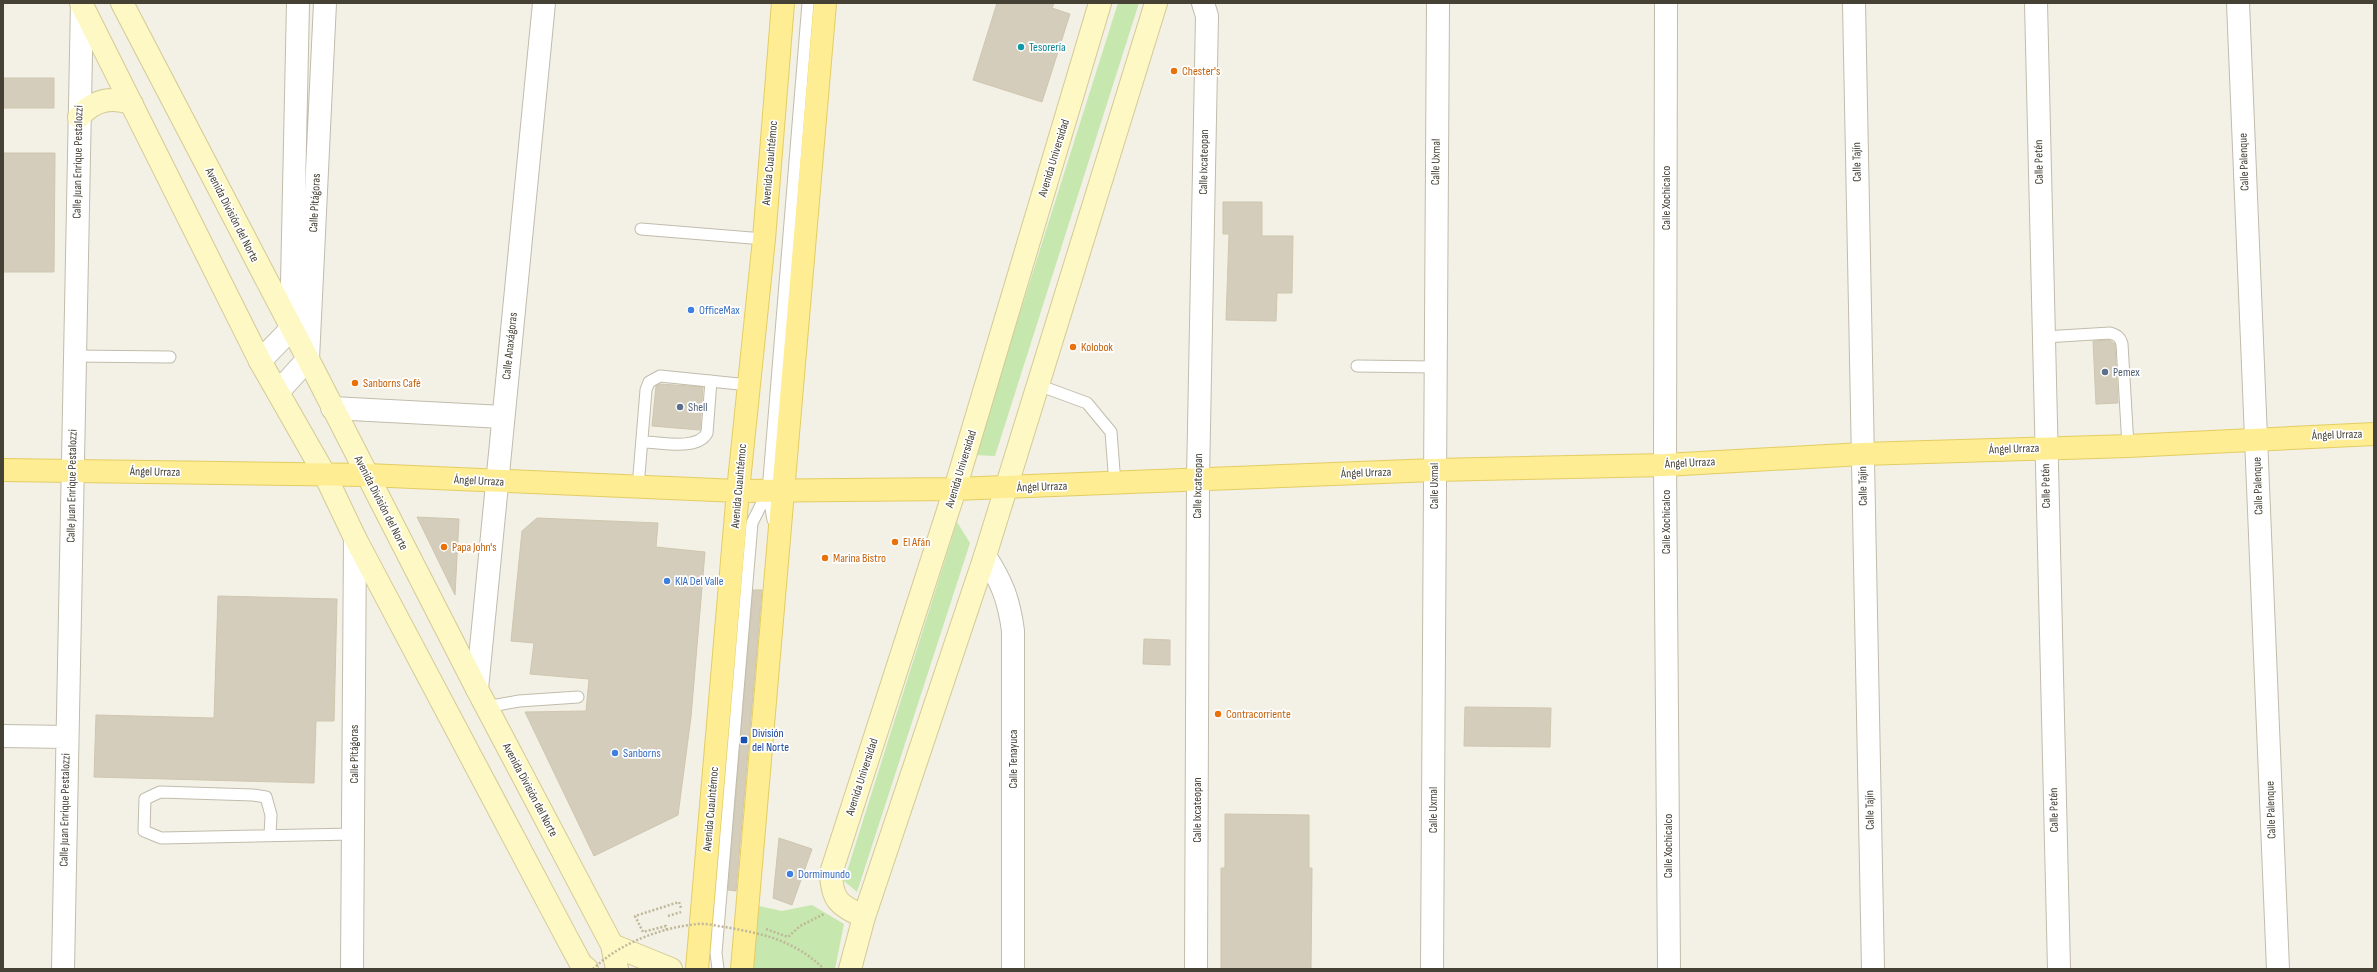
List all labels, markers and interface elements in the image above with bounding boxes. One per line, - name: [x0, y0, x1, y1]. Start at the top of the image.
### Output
- place label: Tesorería: [1029, 40, 1066, 55]
- marker: Tesorería: [1016, 42, 1026, 52]
- place label: Chester's: [1182, 64, 1220, 79]
- marker: Chester's: [1169, 66, 1179, 76]
- street label: Calle Juan Enrique Pestalozzi: [70, 105, 86, 219]
- street label: Avenida Universidad: [1035, 117, 1073, 200]
- street label: Avenida Cuauhtémoc: [759, 120, 781, 207]
- street label: Calle Ixcateopan: [1196, 129, 1212, 195]
- street label: Calle Palenque: [2235, 133, 2253, 191]
- street label: Calle Uxmal: [1428, 139, 1444, 185]
- street label: Calle Petén: [2031, 139, 2047, 185]
- street label: Calle Tajín: [1849, 142, 1865, 182]
- street label: Avenida División del Norte: [201, 164, 262, 265]
- street label: Calle Xochicalco: [1659, 166, 1674, 230]
- street label: Calle Pitágoras: [306, 173, 324, 233]
- place label: OfficeMax: [699, 303, 740, 318]
- marker: OfficeMax: [686, 305, 696, 315]
- street label: Calle Anaxágoras: [499, 312, 521, 380]
- place label: Kolobok: [1081, 340, 1113, 355]
- marker: Kolobok: [1068, 342, 1078, 352]
- place label: Pemex: [2113, 365, 2140, 380]
- marker: Pemex: [2100, 367, 2110, 377]
- place label: Sanborns Café: [363, 376, 421, 391]
- marker: Sanborns Café: [350, 378, 360, 388]
- place label: Shell: [688, 400, 708, 415]
- marker: Shell: [675, 402, 685, 412]
- street label: Ángel Urraza: [2311, 427, 2363, 443]
- street label: Avenida Universidad: [942, 428, 980, 511]
- street label: Calle Juan Enrique Pestalozzi: [64, 429, 80, 543]
- street label: Ángel Urraza: [1988, 441, 2040, 457]
- street label: Avenida Cuauhtémoc: [728, 443, 750, 530]
- street label: Avenida División del Norte: [350, 452, 411, 553]
- street label: Calle Ixcateopan: [1190, 453, 1206, 519]
- street label: Ángel Urraza: [1663, 454, 1716, 472]
- street label: Calle Palenque: [2249, 457, 2267, 515]
- street label: Calle Uxmal: [1427, 463, 1442, 509]
- street label: Calle Petén: [2038, 463, 2054, 509]
- street label: Ángel Urraza: [129, 464, 181, 480]
- street label: Ángel Urraza: [1340, 465, 1392, 481]
- street label: Calle Tajín: [1855, 466, 1871, 506]
- street label: Ángel Urraza: [452, 472, 505, 490]
- street label: Ángel Urraza: [1016, 479, 1068, 495]
- street label: Calle Xochicalco: [1659, 490, 1674, 554]
- place label: El Afán: [903, 535, 930, 550]
- marker: El Afán: [890, 537, 900, 547]
- place label: Papa John's: [452, 540, 496, 555]
- marker: Papa John's: [439, 542, 449, 552]
- place label: Marina Bistro: [833, 551, 886, 566]
- marker: Marina Bistro: [820, 553, 830, 563]
- place label: KIA Del Valle: [675, 574, 724, 589]
- marker: KIA Del Valle: [662, 576, 672, 586]
- place label: Contracorriente: [1226, 707, 1291, 722]
- marker: Contracorriente: [1213, 709, 1223, 719]
- street label: Calle Pitágoras: [347, 725, 362, 783]
- place label: División del Norte: [752, 726, 789, 755]
- street label: Calle Tenayuca: [1006, 729, 1021, 788]
- marker: División del Norte: [739, 735, 749, 745]
- street label: Avenida Universidad: [842, 736, 882, 818]
- street label: Avenida División del Norte: [499, 740, 561, 840]
- place label: Sanborns: [623, 746, 661, 761]
- marker: Sanborns: [610, 748, 620, 758]
- street label: Calle Juan Enrique Pestalozzi: [57, 753, 73, 867]
- street label: Avenida Cuauhtémoc: [700, 766, 722, 853]
- street label: Calle Ixcateopan: [1190, 777, 1205, 843]
- street label: Calle Palenque: [2262, 781, 2280, 839]
- street label: Calle Uxmal: [1426, 787, 1441, 833]
- street label: Calle Petén: [2046, 787, 2062, 833]
- street label: Calle Tajín: [1862, 790, 1878, 830]
- street label: Calle Xochicalco: [1661, 814, 1676, 878]
- place label: Dormimundo: [798, 867, 850, 882]
- marker: Dormimundo: [785, 869, 795, 879]

